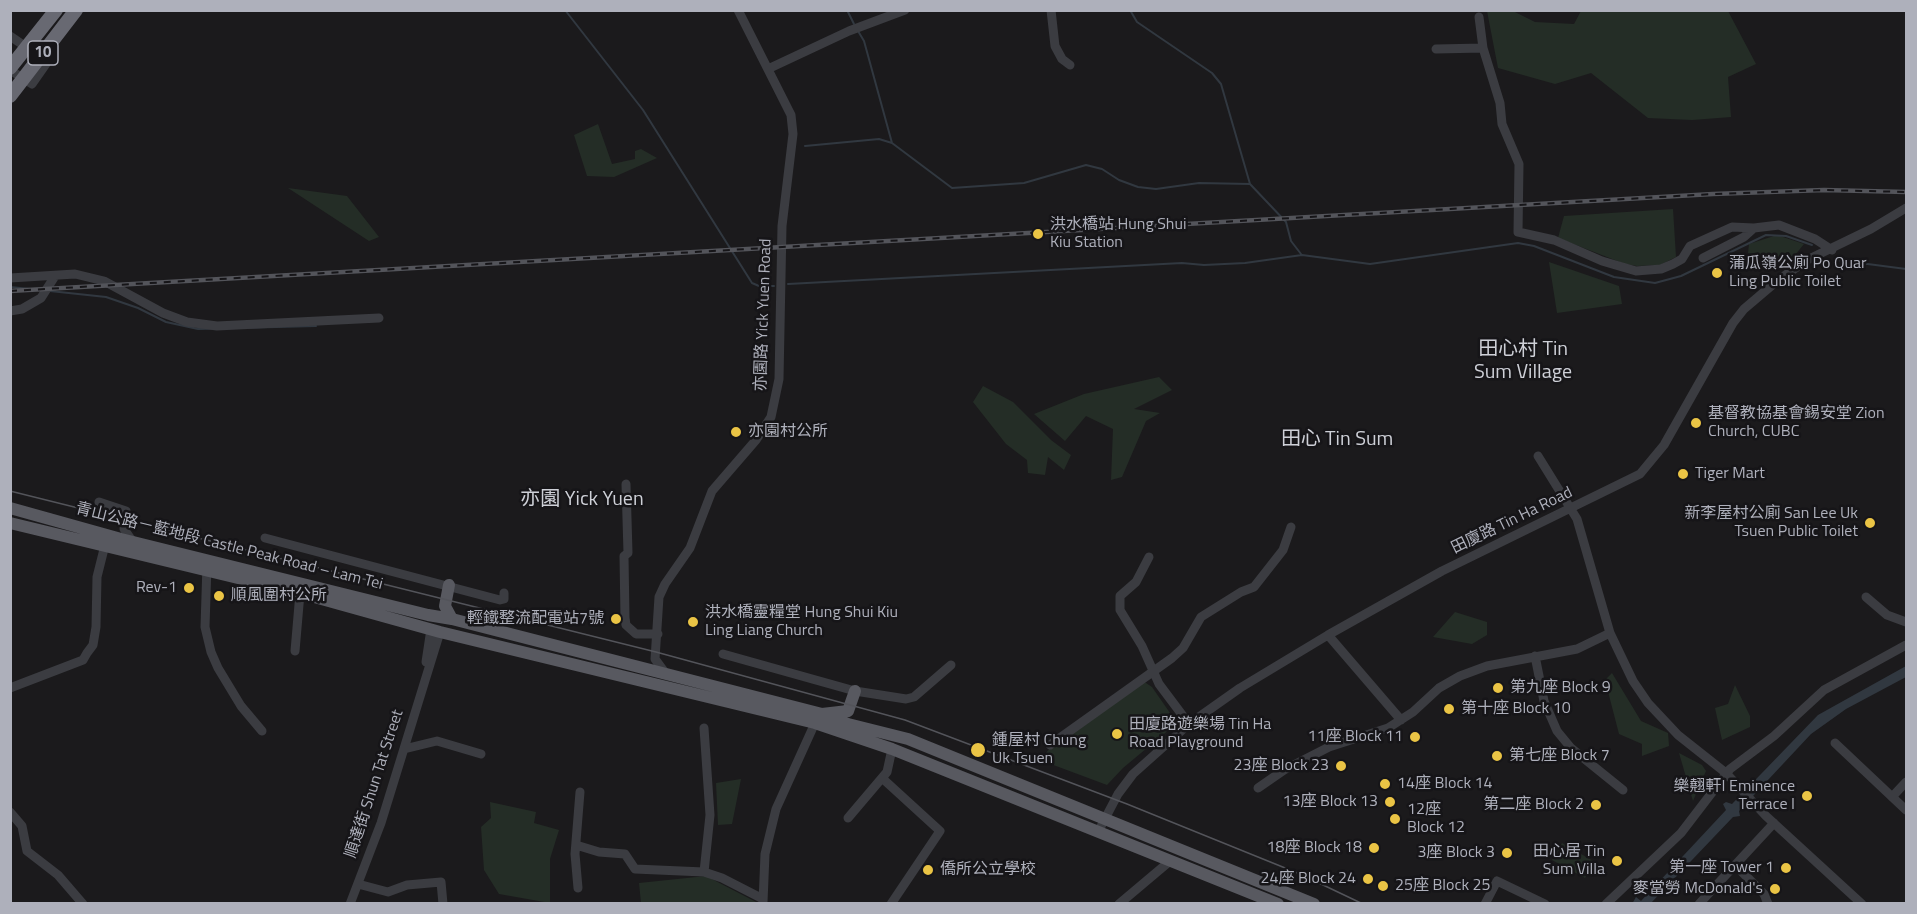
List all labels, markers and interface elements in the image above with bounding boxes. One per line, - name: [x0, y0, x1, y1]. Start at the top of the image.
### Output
- road number: 10: [28, 41, 58, 65]
- place label: 洪水橋站 Hung Shui Kiu Station: [1050, 215, 1186, 253]
- marker: 洪水橋站 Hung Shui Kiu Station: [1031, 227, 1045, 241]
- street label: 亦園路 Yick Yuen Road: [752, 238, 776, 392]
- place label: 蒲瓜嶺公廁 Po Quar Ling Public Toilet: [1729, 254, 1867, 292]
- marker: 蒲瓜嶺公廁 Po Quar Ling Public Toilet: [1710, 266, 1724, 280]
- district label: 田心村 Tin Sum Village: [1466, 338, 1580, 385]
- place label: 基督教協基會錫安堂 Zion Church, CUBC: [1708, 404, 1885, 442]
- marker: 基督教協基會錫安堂 Zion Church, CUBC: [1689, 416, 1703, 430]
- place label: 亦園村公所: [748, 422, 828, 442]
- marker: 亦園村公所: [729, 425, 743, 439]
- district label: 田心 Tin Sum: [1281, 428, 1393, 452]
- place label: Tiger Mart: [1695, 464, 1765, 484]
- marker: Tiger Mart: [1676, 467, 1690, 481]
- street label: 田廈路 Tin Ha Road: [1448, 483, 1576, 559]
- district label: 亦園 Yick Yuen: [520, 488, 644, 512]
- street label: 青山公路－藍地段 Castle Peak Road – Lam Tei: [73, 499, 385, 595]
- place label: 新李屋村公廁 San Lee Uk Tsuen Public Toilet: [1684, 504, 1858, 542]
- marker: 新李屋村公廁 San Lee Uk Tsuen Public Toilet: [1863, 516, 1877, 530]
- place label: Rev-1: [136, 578, 177, 598]
- marker: Rev-1: [182, 581, 196, 595]
- place label: 順風圍村公所: [231, 586, 327, 606]
- marker: 順風圍村公所: [212, 589, 226, 603]
- place label: 洪水橋靈糧堂 Hung Shui Kiu Ling Liang Church: [705, 603, 898, 641]
- place label: 輕鐵整流配電站7號: [467, 609, 604, 629]
- marker: 輕鐵整流配電站7號: [609, 612, 623, 626]
- marker: 洪水橋靈糧堂 Hung Shui Kiu Ling Liang Church: [686, 615, 700, 629]
- place label: 第九座 Block 9: [1510, 678, 1611, 698]
- marker: 第九座 Block 9: [1491, 681, 1505, 695]
- place label: 第十座 Block 10: [1461, 699, 1571, 719]
- marker: 第十座 Block 10: [1442, 702, 1456, 716]
- street label: 順達街 Shun Tat Street: [342, 707, 408, 861]
- place label: 田廈路遊樂場 Tin Ha Road Playground: [1129, 715, 1271, 753]
- marker: 田廈路遊樂場 Tin Ha Road Playground: [1110, 727, 1124, 741]
- place label: 11座 Block 11: [1307, 727, 1403, 747]
- marker: 11座 Block 11: [1408, 730, 1422, 744]
- place label: 鍾屋村 Chung Uk Tsuen: [992, 731, 1086, 769]
- marker: 鍾屋村 Chung Uk Tsuen: [969, 741, 987, 759]
- place label: 第七座 Block 7: [1509, 746, 1610, 766]
- marker: 第七座 Block 7: [1490, 749, 1504, 763]
- place label: 23座 Block 23: [1233, 756, 1329, 776]
- marker: 23座 Block 23: [1334, 759, 1348, 773]
- place label: 14座 Block 14: [1397, 774, 1493, 794]
- marker: 14座 Block 14: [1378, 777, 1392, 791]
- place label: 樂翹軒I Eminence Terrace I: [1674, 777, 1795, 815]
- marker: 樂翹軒I Eminence Terrace I: [1800, 789, 1814, 803]
- place label: 13座 Block 13: [1282, 792, 1378, 812]
- marker: 13座 Block 13: [1383, 795, 1397, 809]
- place label: 第二座 Block 2: [1483, 795, 1584, 815]
- marker: 第二座 Block 2: [1589, 798, 1603, 812]
- place label: 12座 Block 12: [1407, 800, 1465, 838]
- marker: 12座 Block 12: [1388, 812, 1402, 826]
- place label: 18座 Block 18: [1266, 838, 1362, 858]
- marker: 18座 Block 18: [1367, 841, 1381, 855]
- place label: 田心居 Tin Sum Villa: [1533, 842, 1605, 880]
- place label: 3座 Block 3: [1417, 843, 1495, 863]
- marker: 3座 Block 3: [1500, 846, 1514, 860]
- marker: 田心居 Tin Sum Villa: [1610, 854, 1624, 868]
- place label: 第一座 Tower 1: [1669, 858, 1774, 878]
- place label: 僑所公立學校: [940, 860, 1036, 880]
- marker: 第一座 Tower 1: [1779, 861, 1793, 875]
- marker: 僑所公立學校: [921, 863, 935, 877]
- place label: 24座 Block 24: [1260, 869, 1356, 889]
- marker: 24座 Block 24: [1361, 872, 1375, 886]
- place label: 25座 Block 25: [1395, 876, 1491, 896]
- marker: 25座 Block 25: [1376, 879, 1390, 893]
- place label: 麥當勞 McDonald's: [1633, 879, 1763, 899]
- marker: 麥當勞 McDonald's: [1768, 882, 1782, 896]

